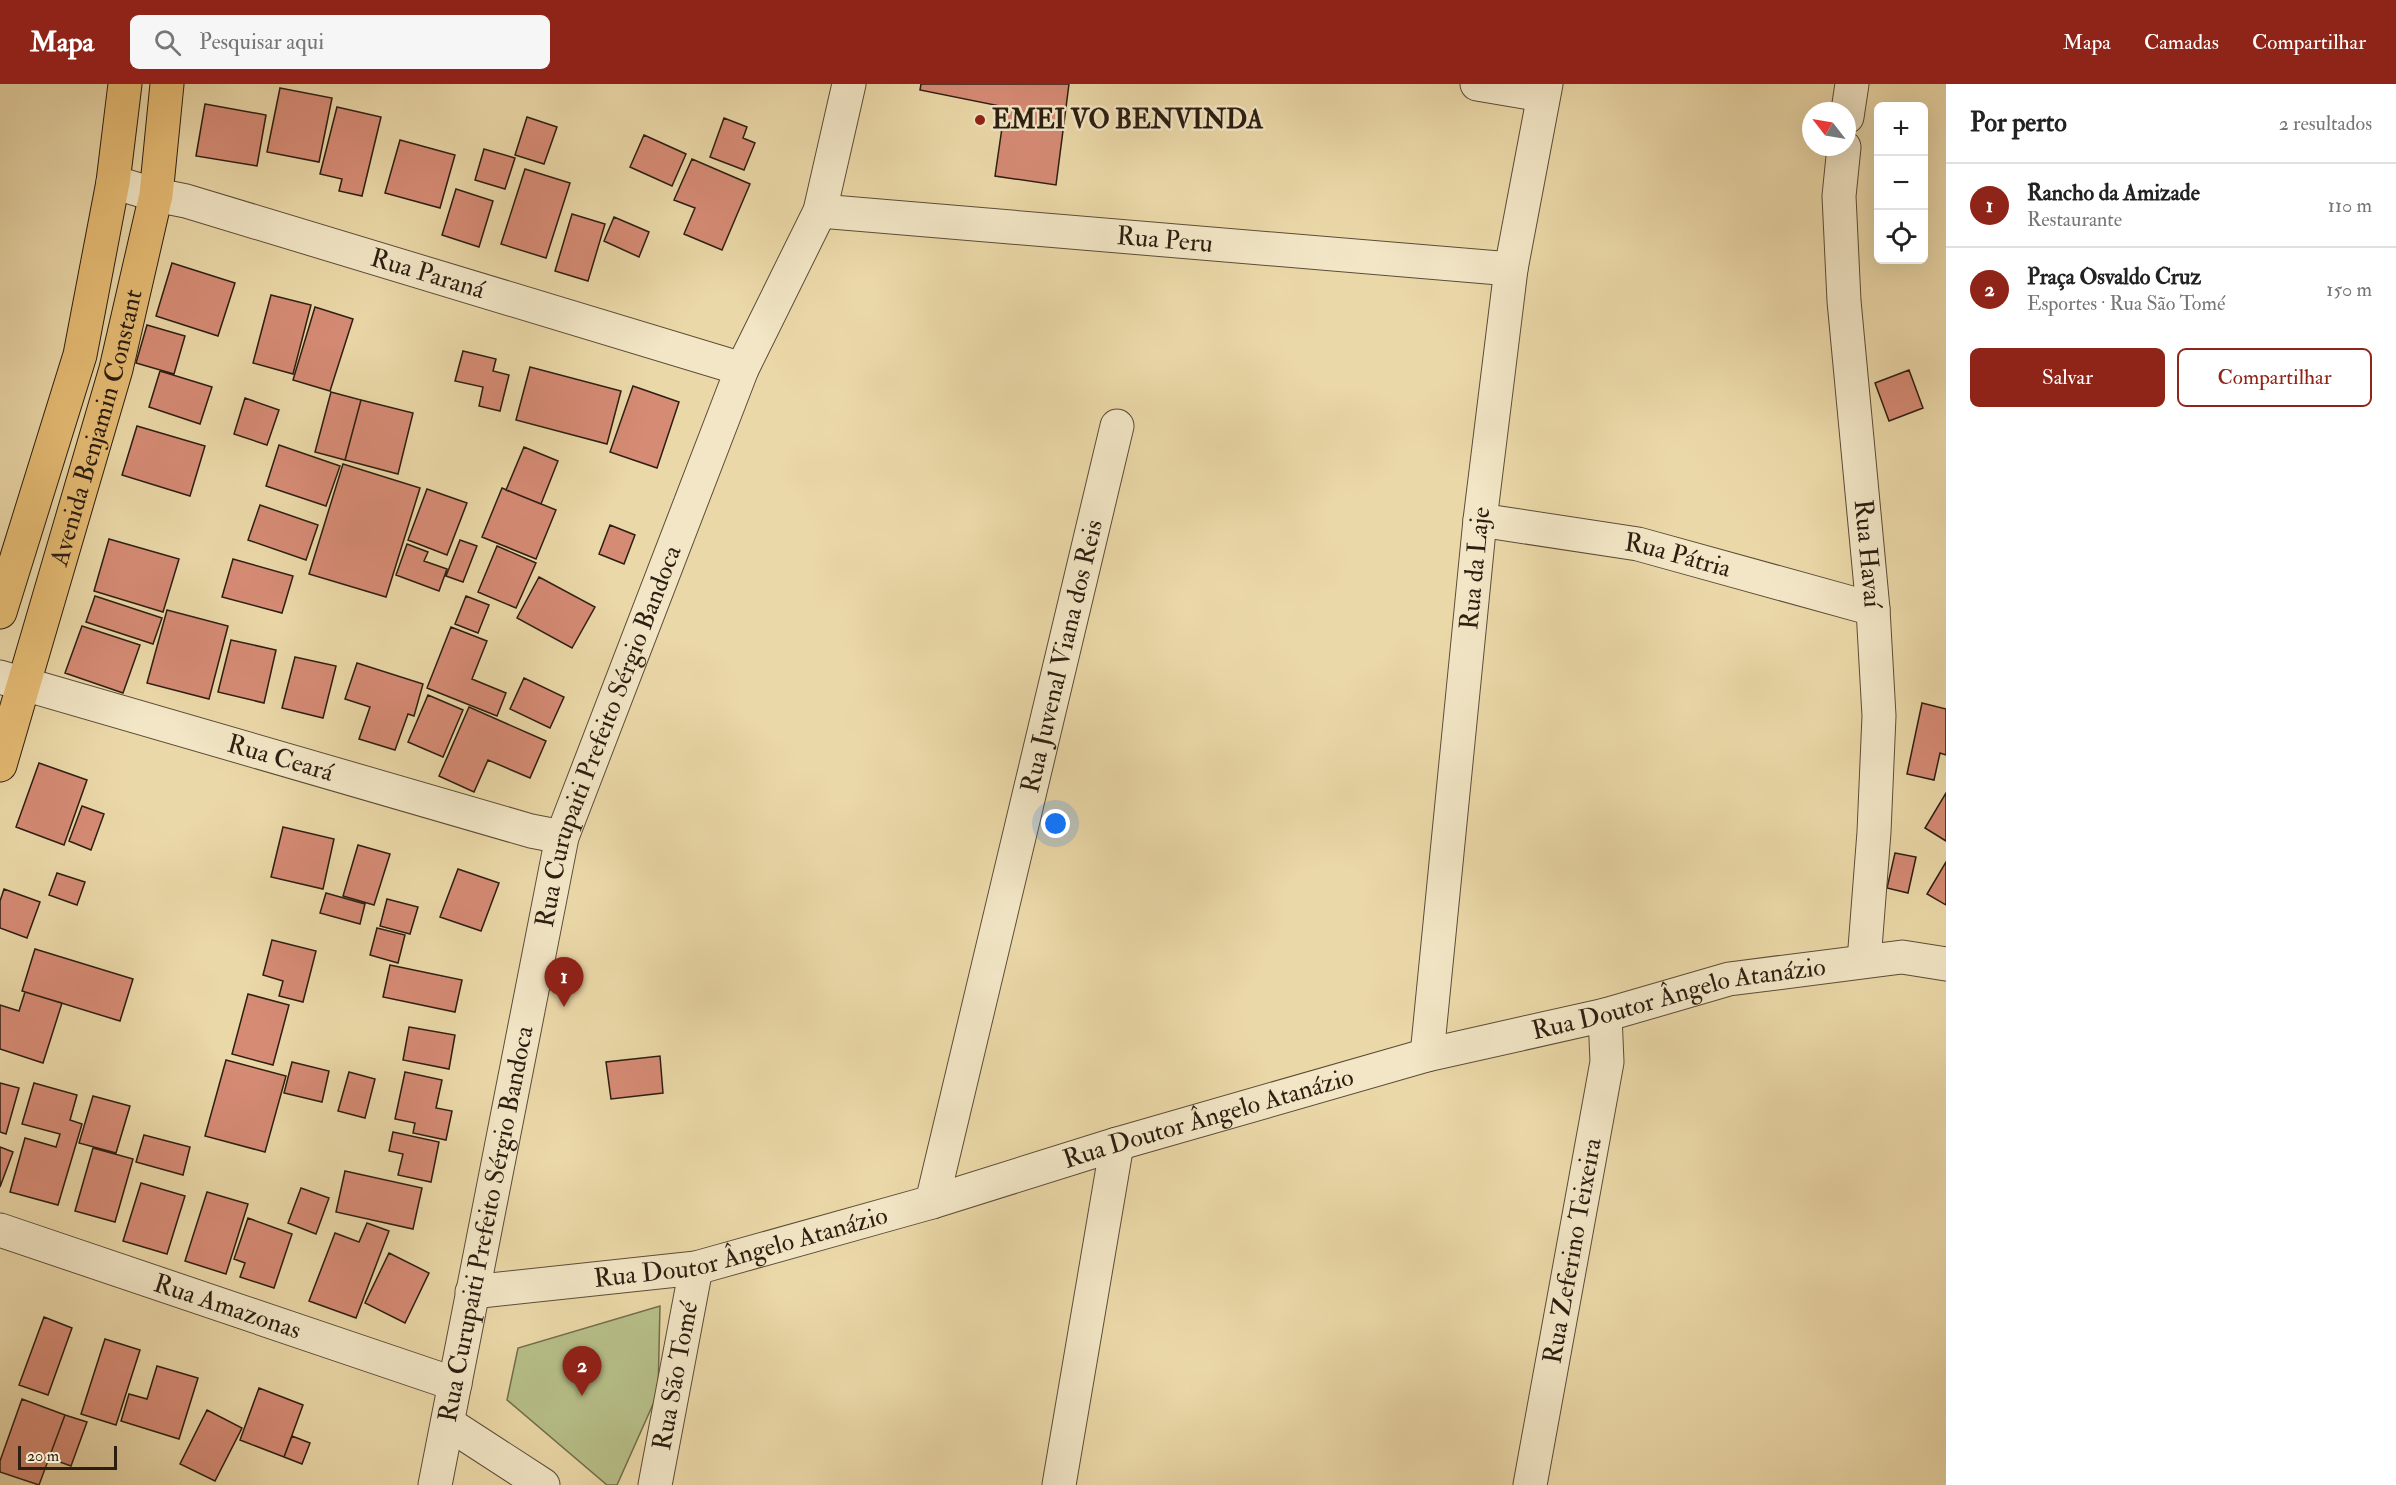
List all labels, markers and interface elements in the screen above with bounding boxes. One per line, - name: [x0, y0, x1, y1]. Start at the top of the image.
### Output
- search box: [130, 15, 550, 69]
- text: Mapa: [30, 25, 94, 60]
- icon: search: [151, 26, 184, 59]
- text: Pesquisar aqui: [199, 28, 324, 56]
- text: Mapa: [2063, 29, 2111, 56]
- text: Camadas: [2144, 29, 2219, 56]
- text: Compartilhar: [2252, 29, 2366, 56]
- north arrow: [1802, 102, 1856, 156]
- map controls: [1874, 102, 1928, 264]
- button: +: [1874, 102, 1928, 156]
- place label: EMEI VO BENVINDA: [992, 104, 1264, 136]
- text: Por perto: [1970, 107, 2067, 139]
- text: 2 resultados: [2279, 111, 2372, 136]
- marker: EMEI VO BENVINDA: [973, 113, 987, 127]
- button: −: [1874, 156, 1928, 210]
- text: Rancho da Amizade: [2027, 179, 2200, 207]
- text: 1: [1986, 193, 1993, 218]
- text: 110 m: [2328, 193, 2372, 218]
- text: Restaurante: [2027, 207, 2122, 232]
- button: locate: [1874, 210, 1928, 264]
- street label: Rua Peru: [1115, 220, 1214, 260]
- street label: Rua Paraná: [367, 242, 489, 306]
- text: Praça Osvaldo Cruz: [2027, 263, 2201, 291]
- text: 2: [1984, 277, 1995, 302]
- text: 150 m: [2326, 277, 2372, 302]
- street label: Avenida Benjamin Constant: [43, 286, 150, 571]
- text: Esportes · Rua São Tomé: [2027, 291, 2225, 316]
- button: Salvar: [1970, 348, 2165, 407]
- button: Compartilhar: [2177, 348, 2372, 407]
- street label: Rua Havaí: [1847, 498, 1889, 611]
- street label: Rua da Laje: [1453, 505, 1498, 631]
- street label: Rua Juvenal Viana dos Reis: [1014, 516, 1110, 796]
- street label: Rua Pátria: [1622, 526, 1735, 585]
- street label: Rua Curupaiti Prefeito Sérgio Bandoca: [529, 541, 689, 930]
- street label: Rua Ceará: [224, 728, 338, 789]
- your location: [1041, 809, 1070, 838]
- street label: Rua Doutor Ângelo Atanázio: [1529, 951, 1827, 1047]
- pin: 1: [544, 958, 584, 1007]
- street label: Rua Curupaiti Prefeito Sérgio Bandoca: [432, 1023, 541, 1425]
- street label: Rua Doutor Ângelo Atanázio: [1059, 1061, 1357, 1176]
- street label: Rua Zeferino Teixeira: [1536, 1135, 1609, 1366]
- street label: Rua Doutor Ângelo Atanázio: [592, 1199, 891, 1295]
- street label: Rua Amazonas: [149, 1267, 305, 1347]
- street label: Rua São Tomé: [646, 1299, 705, 1453]
- pin: 2: [562, 1346, 602, 1396]
- scale bar: [18, 1443, 117, 1470]
- text: 20 m: [27, 1446, 59, 1466]

